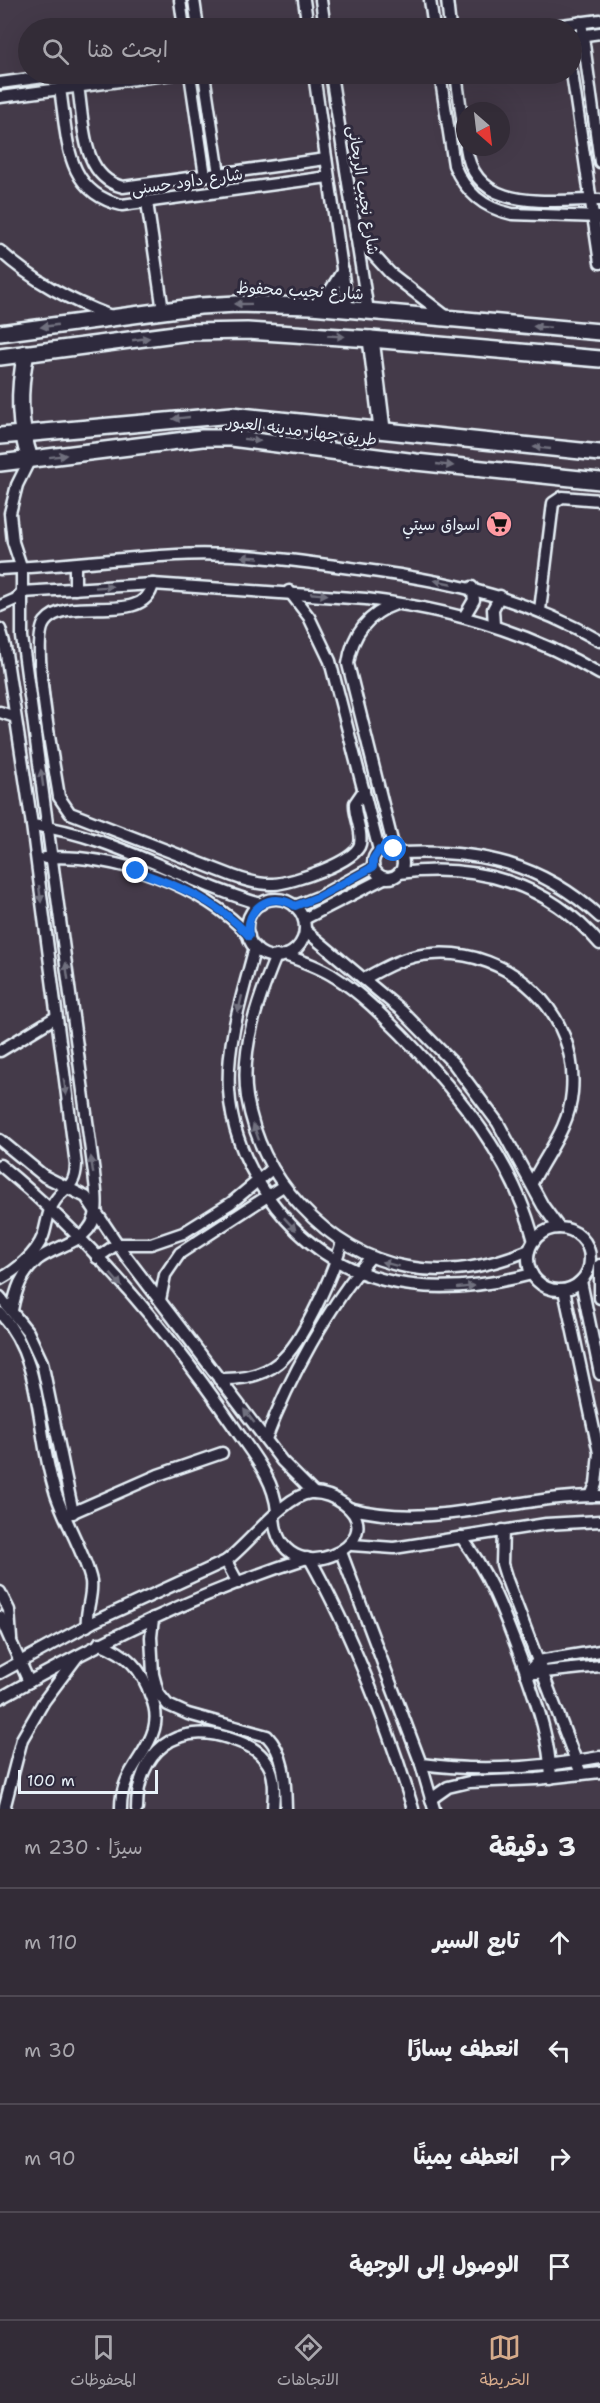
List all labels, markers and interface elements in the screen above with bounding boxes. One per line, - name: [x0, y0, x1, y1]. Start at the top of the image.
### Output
- search box: [18, 18, 582, 84]
- icon: search: [39, 35, 72, 68]
- text: ابحث هنا: [87, 35, 168, 64]
- north arrow: [456, 102, 510, 156]
- street label: شارع نجيب الريحانى: [342, 124, 384, 256]
- street label: شارع داود حسنى: [130, 163, 244, 201]
- street label: شارع نجيب محفوظ: [236, 277, 364, 305]
- one-way arrow: [233, 299, 252, 309]
- one-way arrow: [39, 321, 58, 331]
- one-way arrow: [532, 322, 551, 331]
- one-way arrow: [326, 332, 345, 341]
- one-way arrow: [132, 334, 151, 343]
- street label: طريق جهاز مدينه العبور: [224, 411, 378, 450]
- one-way arrow: [171, 413, 190, 423]
- one-way arrow: [242, 436, 261, 445]
- one-way arrow: [532, 443, 551, 452]
- one-way arrow: [49, 451, 68, 460]
- one-way arrow: [436, 460, 455, 470]
- supermarket icon: اسواق سيتي: [484, 509, 514, 539]
- place label: اسواق سيتي: [402, 514, 480, 539]
- one-way arrow: [241, 553, 260, 562]
- one-way arrow: [434, 577, 453, 586]
- one-way arrow: [94, 582, 113, 592]
- one-way arrow: [310, 589, 329, 599]
- one-way arrow: [37, 768, 46, 787]
- route start: [380, 835, 406, 861]
- route end: [122, 857, 148, 883]
- one-way arrow: [36, 884, 45, 903]
- one-way arrow: [62, 962, 71, 981]
- one-way arrow: [235, 995, 245, 1013]
- one-way arrow: [61, 1078, 70, 1097]
- one-way arrow: [251, 1123, 261, 1141]
- one-way arrow: [88, 1155, 97, 1174]
- one-way arrow: [282, 1217, 296, 1231]
- one-way arrow: [381, 1258, 399, 1268]
- one-way arrow: [109, 1272, 122, 1287]
- one-way arrow: [457, 1282, 476, 1292]
- one-way arrow: [244, 1409, 256, 1424]
- scale bar: [18, 1767, 158, 1794]
- text: 100 m: [27, 1770, 75, 1791]
- text: 3 دقيقة: [489, 1829, 576, 1864]
- text: سيرًا · 230 m: [24, 1834, 143, 1860]
- text: تابع السير: [433, 1926, 519, 1955]
- icon: ahead: [543, 1926, 576, 1959]
- text: 110 m: [24, 1929, 78, 1955]
- text: انعطف يسارًا: [407, 2034, 519, 2063]
- icon: left: [543, 2034, 576, 2067]
- text: 30 m: [24, 2037, 76, 2063]
- text: انعطف يمينًا: [413, 2142, 519, 2171]
- icon: right: [543, 2142, 576, 2175]
- text: 90 m: [24, 2145, 76, 2171]
- text: الوصول إلى الوجهة: [349, 2250, 519, 2279]
- icon: arrive: [543, 2250, 576, 2283]
- tab: المحفوظات: [70, 2331, 136, 2394]
- tab: الاتجاهات: [277, 2331, 339, 2394]
- tab: الخريطة: [480, 2331, 530, 2394]

